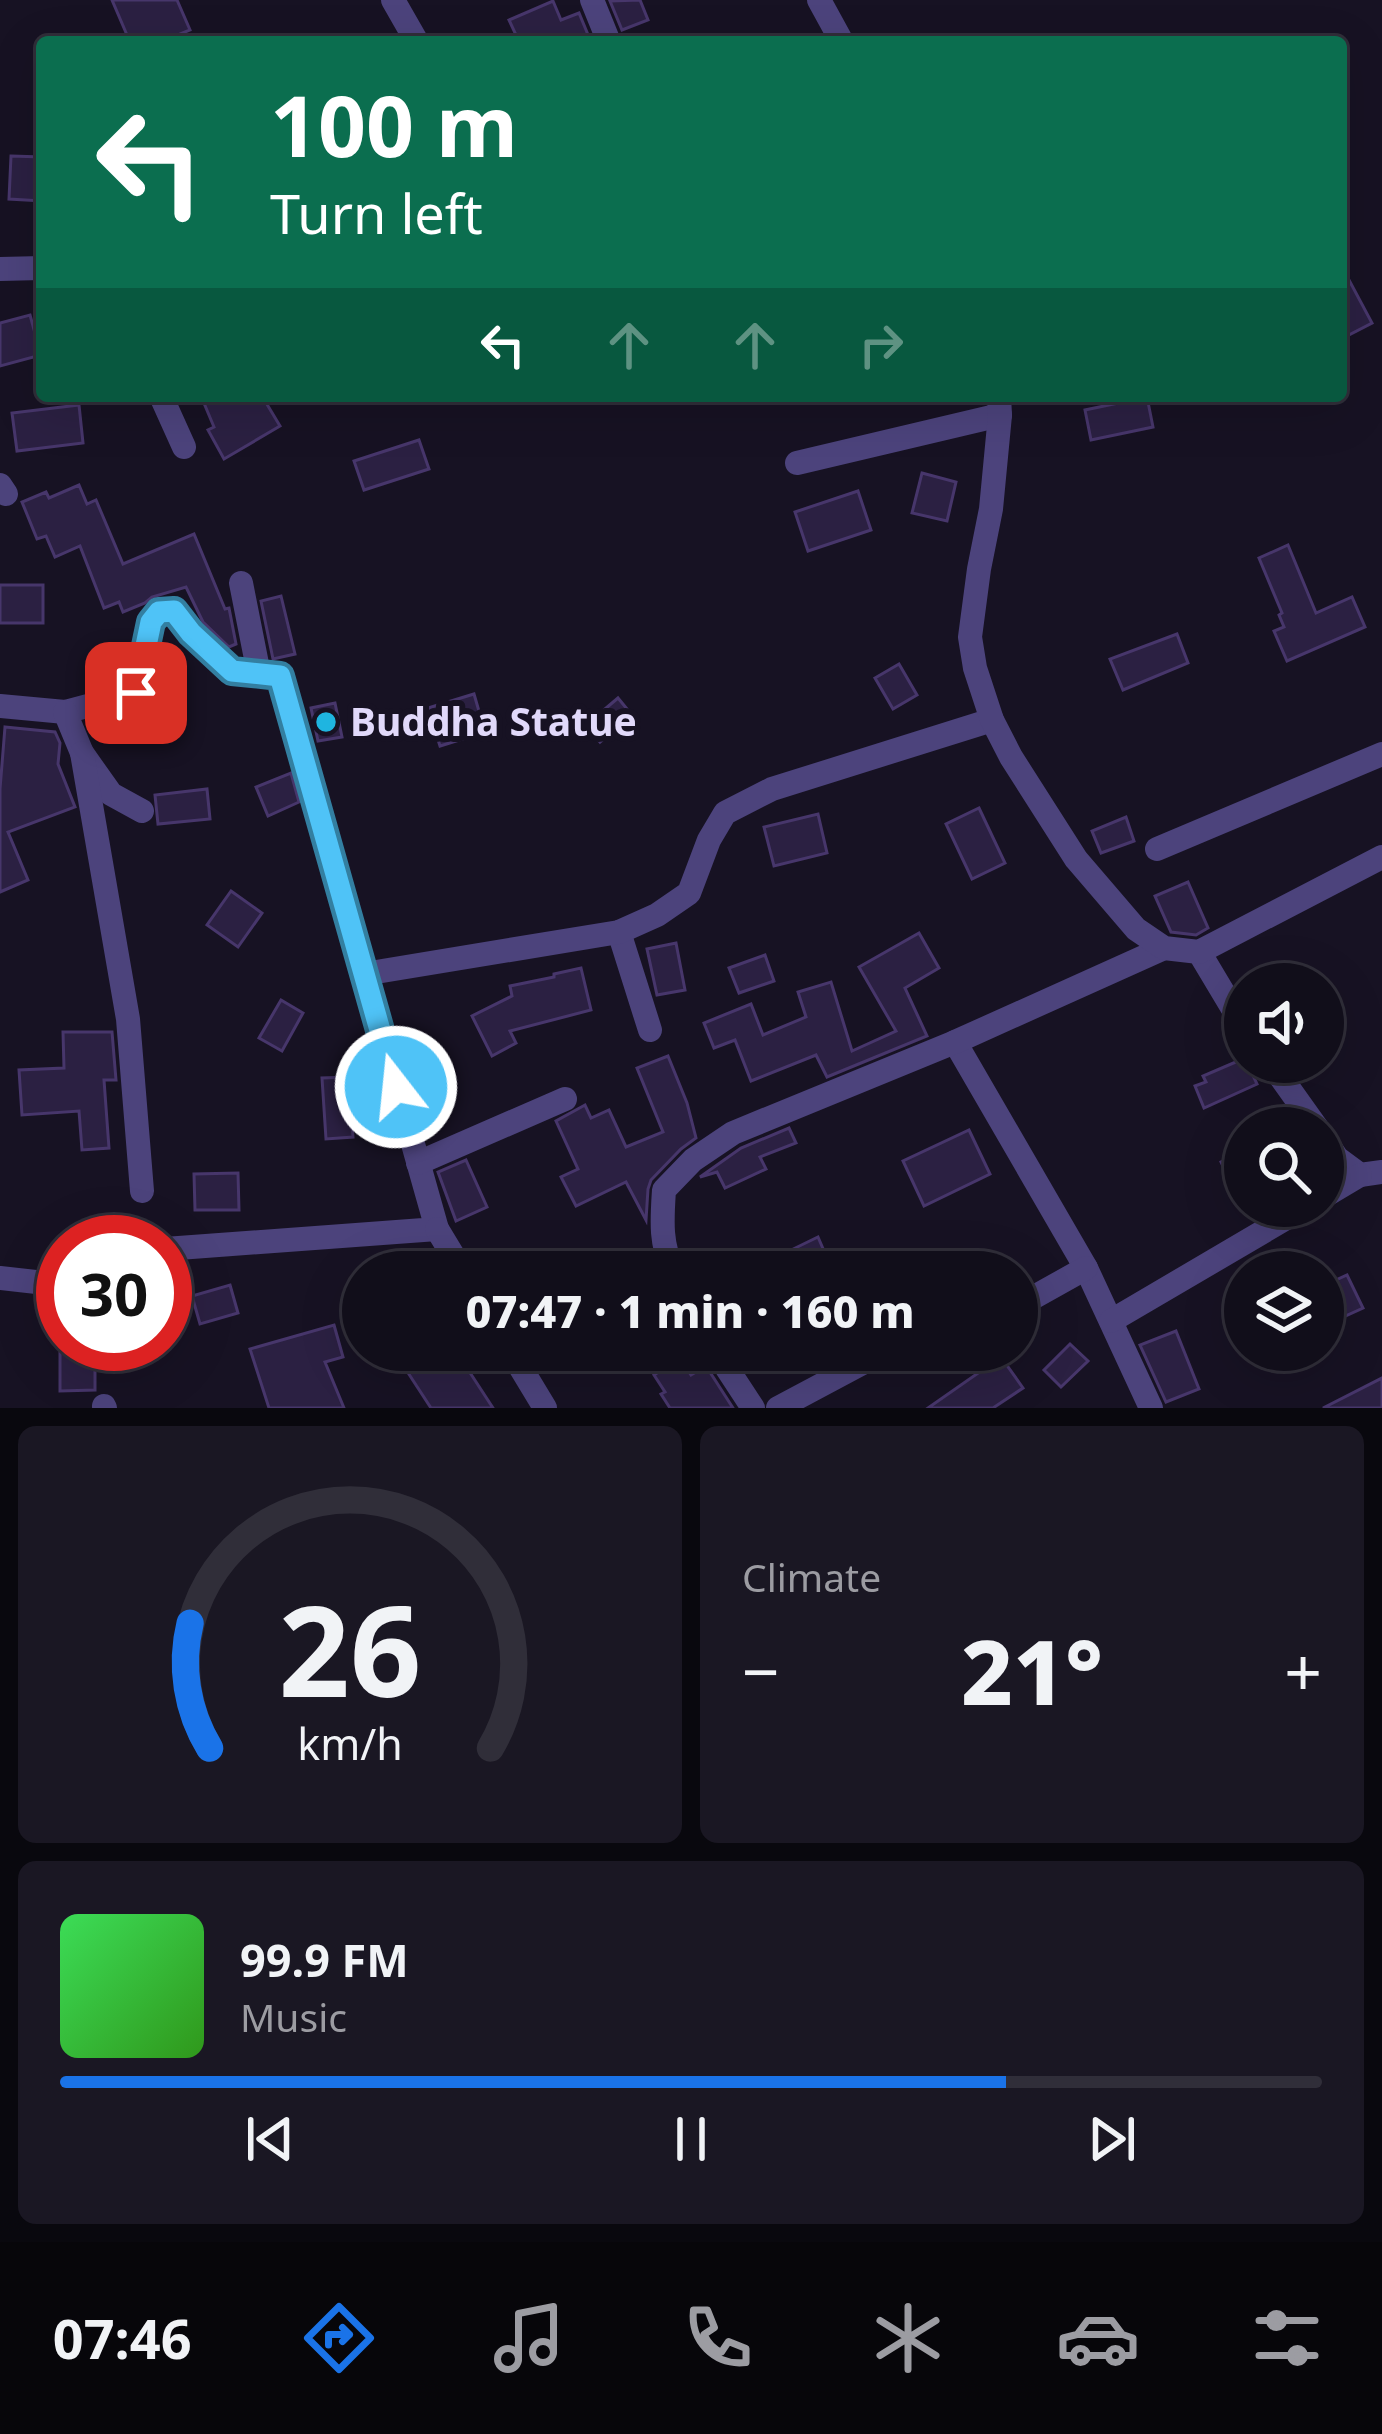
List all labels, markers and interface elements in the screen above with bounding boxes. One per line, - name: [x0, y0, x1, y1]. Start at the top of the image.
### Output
- text: 100 m: [270, 67, 518, 182]
- icon: left: [72, 84, 228, 240]
- text: Turn left: [270, 176, 483, 250]
- icon: left: [470, 312, 536, 378]
- icon: ahead: [596, 312, 662, 378]
- icon: ahead: [722, 312, 788, 378]
- icon: right: [848, 312, 914, 378]
- pin: [85, 642, 187, 744]
- icon: arrive: [103, 660, 169, 726]
- place label: Buddha Statue: [350, 694, 637, 747]
- marker: Buddha Statue: [313, 709, 339, 735]
- map controls: [1224, 963, 1344, 1371]
- button: sound: [1224, 963, 1344, 1083]
- position arrow: [333, 1024, 459, 1150]
- button: search: [1224, 1107, 1344, 1227]
- speed limit sign: 30: [36, 1215, 192, 1371]
- button: layers: [1224, 1251, 1344, 1371]
- text: 07:47 · 1 min · 160 m: [465, 1280, 915, 1341]
- text: Climate: [742, 1550, 881, 1603]
- text: 26: [279, 1564, 421, 1734]
- text: 21°: [961, 1609, 1103, 1731]
- text: −: [742, 1625, 780, 1715]
- text: +: [1284, 1625, 1322, 1715]
- text: km/h: [297, 1713, 403, 1772]
- text: 99.9 FM: [240, 1929, 409, 1990]
- text: Music: [240, 1990, 347, 2043]
- icon: previous: [237, 2106, 303, 2172]
- icon: pause: [658, 2106, 724, 2172]
- icon: next: [1079, 2106, 1145, 2172]
- icon: directions: [297, 2296, 381, 2380]
- icon: music: [487, 2296, 571, 2380]
- icon: phone: [676, 2296, 760, 2380]
- icon: climate: [866, 2296, 950, 2380]
- icon: car: [1056, 2296, 1140, 2380]
- icon: filters: [1245, 2296, 1329, 2380]
- text: 07:46: [53, 2301, 192, 2375]

